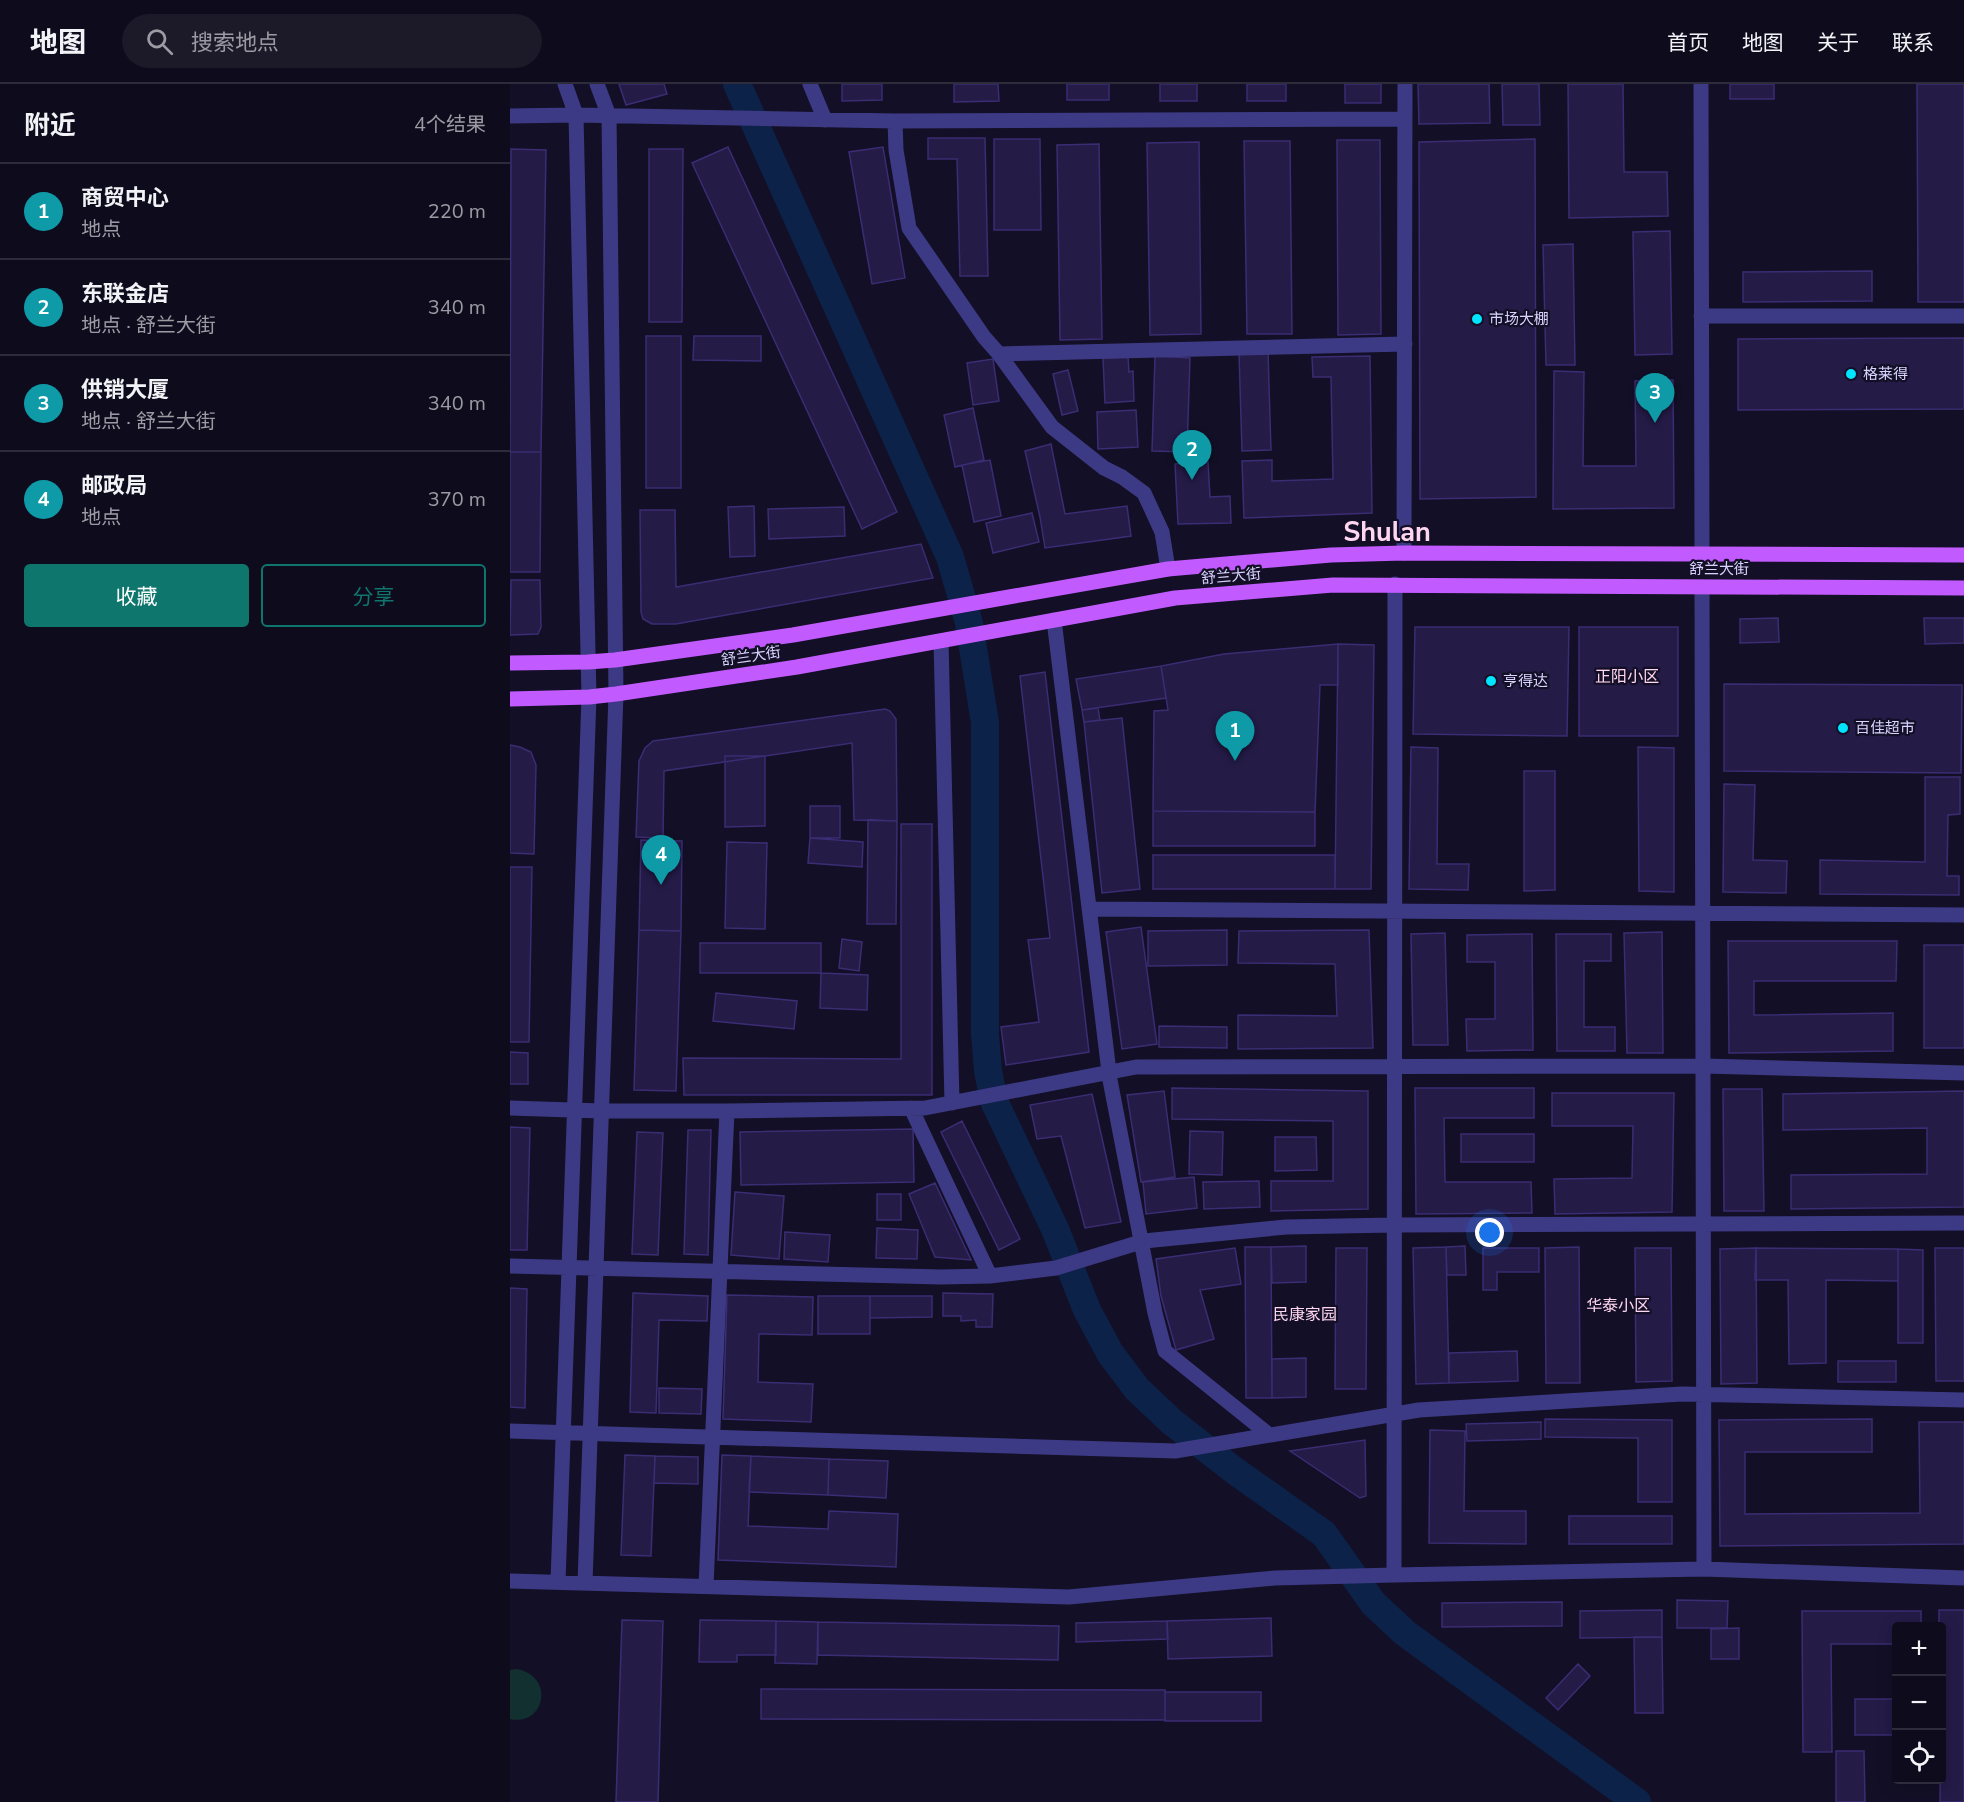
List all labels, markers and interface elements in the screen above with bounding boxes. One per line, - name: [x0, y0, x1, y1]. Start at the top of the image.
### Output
- search box: [122, 14, 542, 68]
- text: 地图: [30, 24, 86, 62]
- icon: search: [143, 25, 176, 58]
- text: 搜索地点: [191, 28, 279, 58]
- text: 首页: [1667, 29, 1709, 57]
- text: 地图: [1742, 29, 1784, 57]
- text: 关于: [1817, 29, 1859, 57]
- text: 联系: [1892, 29, 1934, 57]
- text: 附近: [24, 108, 76, 143]
- text: 4个结果: [414, 111, 486, 138]
- text: 商贸中心: [81, 183, 169, 213]
- text: 1: [38, 198, 50, 225]
- text: 220 m: [428, 198, 486, 225]
- text: 地点: [81, 216, 121, 243]
- text: 东联金店: [81, 279, 169, 309]
- text: 2: [38, 294, 50, 321]
- text: 340 m: [428, 294, 486, 321]
- place label: 市场大棚: [1489, 309, 1549, 329]
- text: 地点 · 舒兰大街: [81, 312, 216, 339]
- marker: 市场大棚: [1470, 312, 1484, 326]
- place label: 格莱得: [1863, 364, 1908, 384]
- marker: 格莱得: [1844, 367, 1858, 381]
- pin: 3: [1636, 374, 1674, 423]
- text: 供销大厦: [81, 375, 169, 405]
- text: 3: [38, 390, 50, 417]
- text: 340 m: [428, 390, 486, 417]
- text: 地点 · 舒兰大街: [81, 408, 216, 435]
- pin: 2: [1172, 430, 1212, 480]
- text: 邮政局: [81, 471, 147, 501]
- text: 4: [38, 486, 50, 513]
- text: 370 m: [428, 486, 486, 513]
- text: 地点: [81, 504, 121, 531]
- district label: Shulan: [1343, 514, 1431, 551]
- street label: 舒兰大街: [1689, 559, 1749, 579]
- street label: 舒兰大街: [1200, 563, 1262, 589]
- button: 收藏: [24, 564, 249, 627]
- button: 分享: [261, 564, 486, 627]
- street label: 舒兰大街: [720, 642, 782, 670]
- district label: 正阳小区: [1595, 666, 1659, 688]
- place label: 亨得达: [1503, 671, 1548, 691]
- marker: 亨得达: [1484, 674, 1498, 688]
- pin: 1: [1216, 712, 1254, 761]
- place label: 百佳超市: [1855, 718, 1915, 738]
- marker: 百佳超市: [1836, 721, 1850, 735]
- pin: 4: [642, 836, 680, 885]
- your location: [1475, 1218, 1504, 1247]
- district label: 华泰小区: [1586, 1295, 1650, 1317]
- district label: 民康家园: [1273, 1304, 1337, 1326]
- map controls: [1892, 1622, 1946, 1784]
- button: +: [1892, 1622, 1946, 1676]
- button: −: [1892, 1676, 1946, 1730]
- button: locate: [1892, 1730, 1946, 1784]

